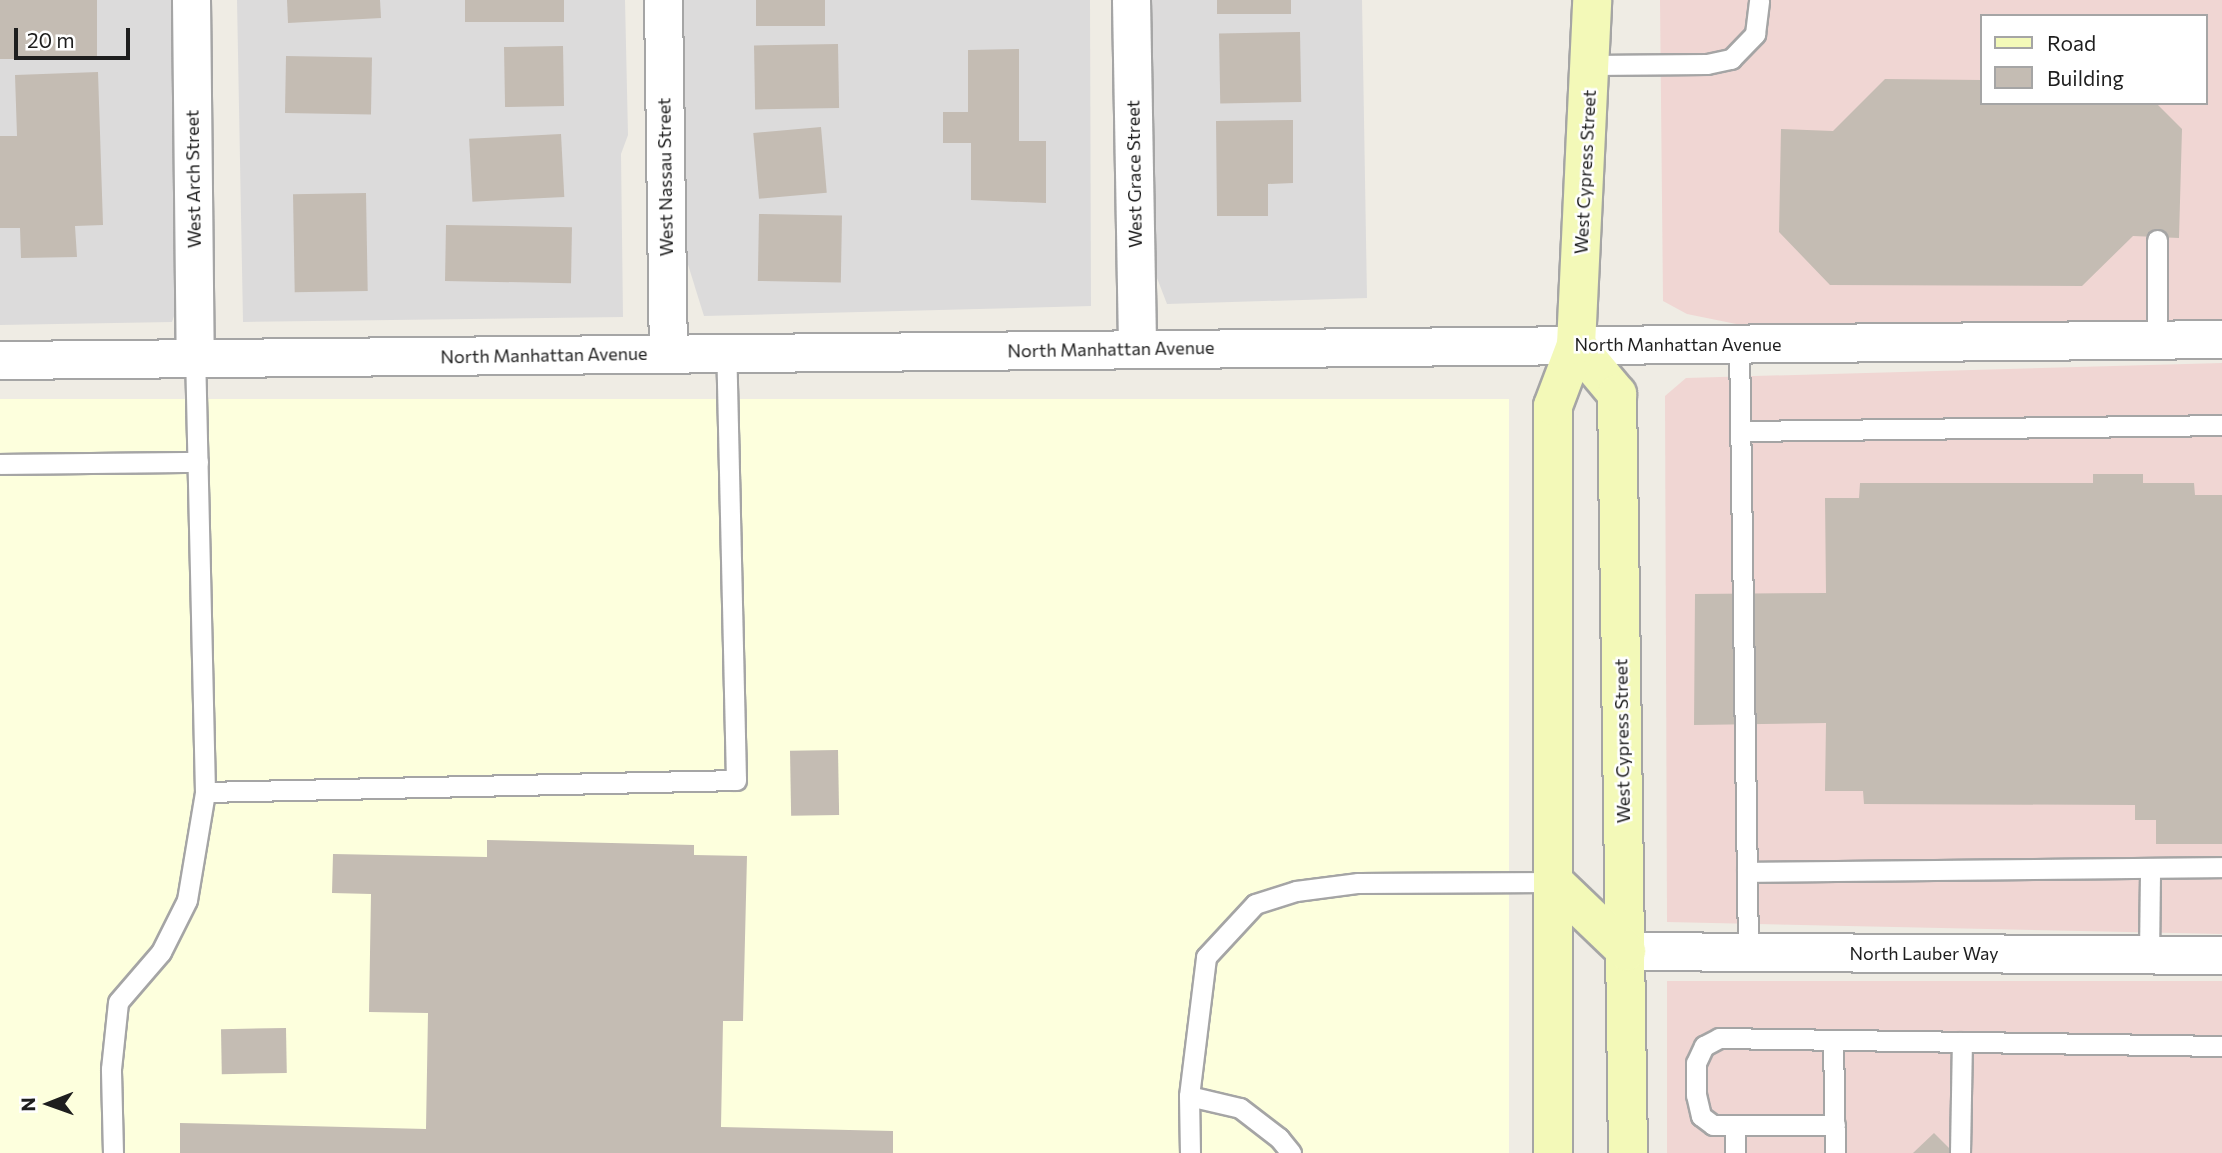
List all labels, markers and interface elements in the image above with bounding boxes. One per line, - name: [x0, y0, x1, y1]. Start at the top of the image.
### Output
- scale bar: [18, 14, 133, 58]
- legend: [1980, 14, 2208, 105]
- text: 20 m: [27, 27, 75, 52]
- text: Road: [2047, 30, 2096, 55]
- text: Building: [2047, 65, 2124, 90]
- street label: West Cypress Street: [1570, 89, 1600, 255]
- street label: West Nassau Street: [653, 97, 677, 257]
- street label: West Grace Street: [1122, 100, 1146, 248]
- street label: West Arch Street: [181, 110, 205, 248]
- street label: North Manhattan Avenue: [1574, 333, 1782, 355]
- street label: North Manhattan Avenue: [1007, 336, 1215, 362]
- street label: North Manhattan Avenue: [440, 342, 648, 368]
- street label: West Cypress Street: [1610, 659, 1634, 823]
- street label: North Lauber Way: [1849, 942, 1999, 964]
- north arrow: [14, 1069, 84, 1139]
- text: N: [16, 1097, 39, 1112]

